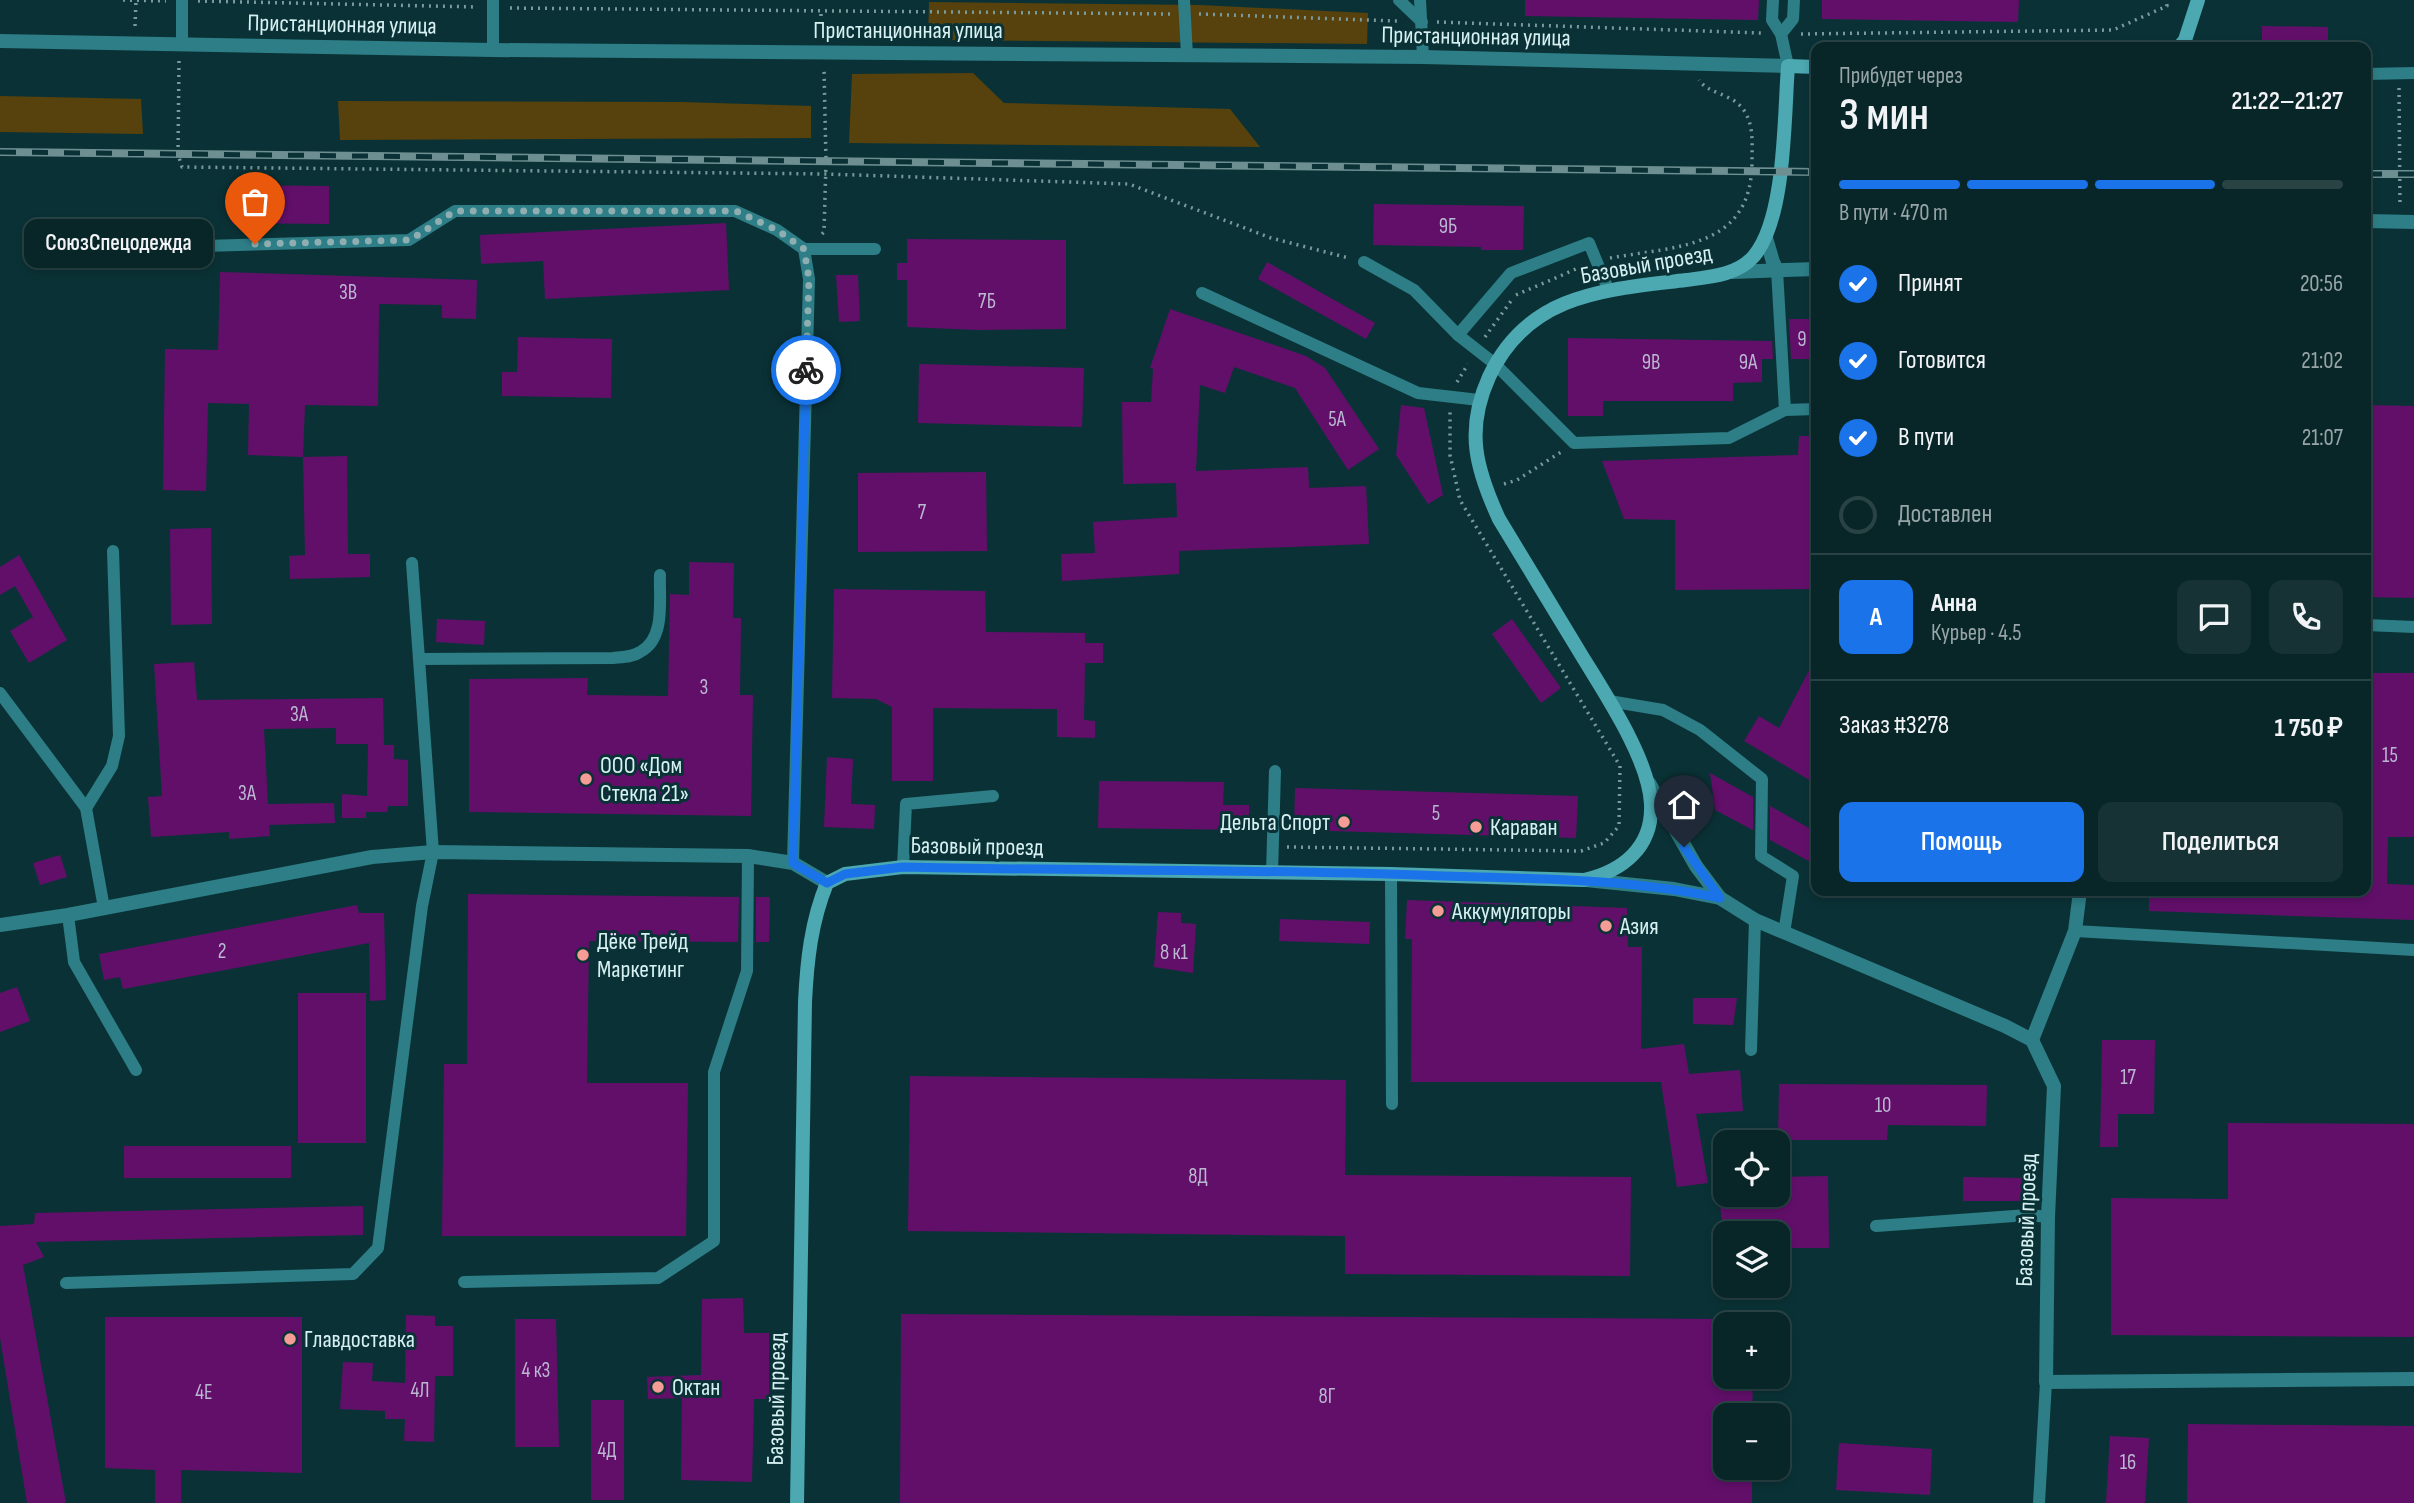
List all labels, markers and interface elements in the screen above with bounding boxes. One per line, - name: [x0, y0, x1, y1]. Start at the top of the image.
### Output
- street label: Пристанционная улица: [247, 8, 437, 41]
- street label: Пристанционная улица: [813, 16, 1003, 45]
- street label: Пристанционная улица: [1381, 20, 1571, 53]
- text: Прибудет через: [1839, 62, 1963, 90]
- text: 21:22–21:27: [2231, 86, 2343, 117]
- text: 3 мин: [1839, 88, 1929, 143]
- pin: [225, 172, 285, 244]
- icon: bag: [236, 183, 274, 221]
- text: В пути · 470 m: [1839, 199, 1948, 227]
- house number: 9Б: [1439, 214, 1457, 239]
- callout: СоюзСпецодежда: [24, 219, 213, 268]
- text: СоюзСпецодежда: [45, 229, 192, 257]
- street label: Базовый проезд: [1578, 239, 1714, 290]
- icon: check: [1839, 265, 1877, 303]
- text: Принят: [1898, 268, 1963, 299]
- text: 20:56: [2300, 270, 2343, 298]
- house number: 3В: [339, 280, 357, 305]
- house number: 7Б: [978, 289, 996, 314]
- house number: 9: [1797, 327, 1807, 352]
- courier: [771, 335, 841, 405]
- icon: check: [1839, 342, 1877, 380]
- text: Готовится: [1898, 345, 1986, 376]
- text: 21:02: [2301, 347, 2343, 375]
- house number: 9В: [1642, 350, 1660, 375]
- house number: 9А: [1739, 350, 1758, 375]
- icon: bike: [787, 351, 825, 389]
- house number: 5А: [1328, 407, 1347, 432]
- icon: check: [1839, 419, 1877, 457]
- text: В пути: [1898, 422, 1954, 453]
- text: 21:07: [2302, 424, 2343, 452]
- text: Доставлен: [1898, 499, 1992, 530]
- house number: 7: [918, 500, 927, 525]
- button: chat: [2177, 580, 2251, 654]
- button: phone: [2269, 580, 2343, 654]
- text: Анна: [1931, 588, 1977, 619]
- text: А: [1870, 602, 1882, 633]
- text: Курьер · 4.5: [1931, 619, 2021, 647]
- house number: 3: [700, 675, 708, 700]
- house number: 3А: [290, 702, 309, 727]
- text: Заказ #3278: [1839, 710, 1949, 741]
- text: 1 750 ₽: [2274, 713, 2343, 744]
- house number: 15: [2382, 743, 2398, 768]
- place label: ООО «Дом Стекла 21»: [600, 751, 689, 808]
- marker: ООО «Дом Стекла 21»: [578, 771, 594, 787]
- pin: [1654, 775, 1714, 847]
- house number: 3А: [238, 781, 257, 806]
- icon: home: [1665, 786, 1703, 824]
- house number: 5: [1432, 801, 1440, 826]
- button: Помощь: [1839, 802, 2084, 882]
- button: Поделиться: [2098, 802, 2343, 882]
- place label: Дельта Спорт: [1220, 808, 1330, 837]
- place label: Караван: [1490, 813, 1557, 842]
- marker: Дельта Спорт: [1336, 814, 1352, 830]
- marker: Караван: [1468, 819, 1484, 835]
- street label: Базовый проезд: [910, 831, 1044, 862]
- place label: Аккумуляторы: [1451, 897, 1571, 926]
- marker: Аккумуляторы: [1430, 903, 1446, 919]
- place label: Азия: [1619, 912, 1659, 941]
- marker: Азия: [1598, 918, 1614, 934]
- place label: Дёке Трейд Маркетинг: [597, 927, 688, 984]
- house number: 2: [218, 939, 226, 964]
- house number: 8 к1: [1160, 940, 1189, 965]
- marker: Дёке Трейд Маркетинг: [575, 947, 591, 963]
- house number: 17: [2120, 1065, 2136, 1090]
- house number: 10: [1875, 1093, 1891, 1118]
- map controls: [1713, 1130, 1790, 1480]
- button: locate: [1713, 1130, 1790, 1207]
- street label: Базовый проезд: [2010, 1153, 2043, 1287]
- house number: 8Д: [1188, 1164, 1208, 1189]
- button: layers: [1713, 1221, 1790, 1298]
- button: +: [1713, 1312, 1790, 1389]
- place label: Главдоставка: [304, 1325, 415, 1354]
- marker: Главдоставка: [282, 1331, 298, 1347]
- street label: Базовый проезд: [761, 1332, 792, 1466]
- house number: 4 к3: [522, 1358, 550, 1383]
- place label: Октан: [672, 1373, 720, 1402]
- house number: 4Л: [410, 1378, 430, 1403]
- marker: Октан: [650, 1379, 666, 1395]
- house number: 4Е: [195, 1380, 213, 1405]
- house number: 8Г: [1319, 1384, 1336, 1409]
- button: −: [1713, 1403, 1790, 1480]
- house number: 4Д: [598, 1438, 616, 1463]
- house number: 16: [2120, 1450, 2136, 1475]

